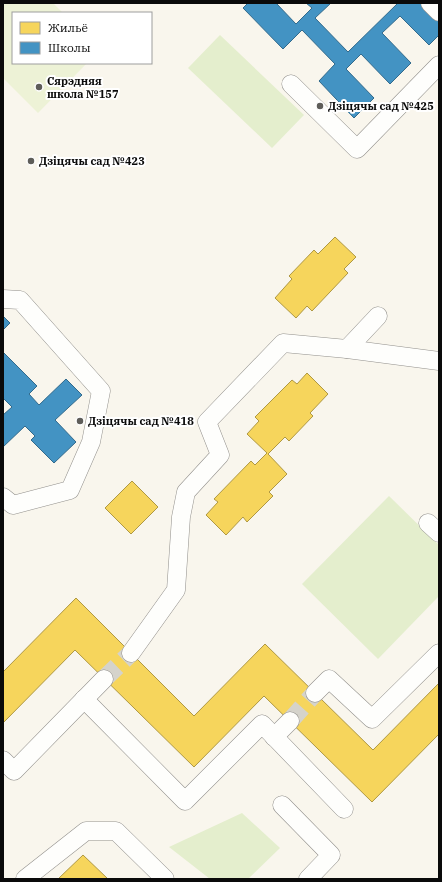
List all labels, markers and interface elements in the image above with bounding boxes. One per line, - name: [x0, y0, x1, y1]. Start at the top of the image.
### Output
- legend: [12, 12, 152, 64]
- text: Жильё: [48, 20, 88, 35]
- text: Школы: [48, 40, 91, 55]
- place label: Сярэдняя школа №157: [47, 74, 119, 101]
- marker: Сярэдняя школа №157: [34, 82, 44, 92]
- place label: Дзіцячы сад №425: [328, 99, 434, 113]
- marker: Дзіцячы сад №425: [315, 101, 325, 111]
- place label: Дзіцячы сад №423: [39, 154, 145, 168]
- marker: Дзіцячы сад №423: [26, 156, 36, 166]
- place label: Дзіцячы сад №418: [88, 414, 194, 428]
- marker: Дзіцячы сад №418: [75, 416, 85, 426]

